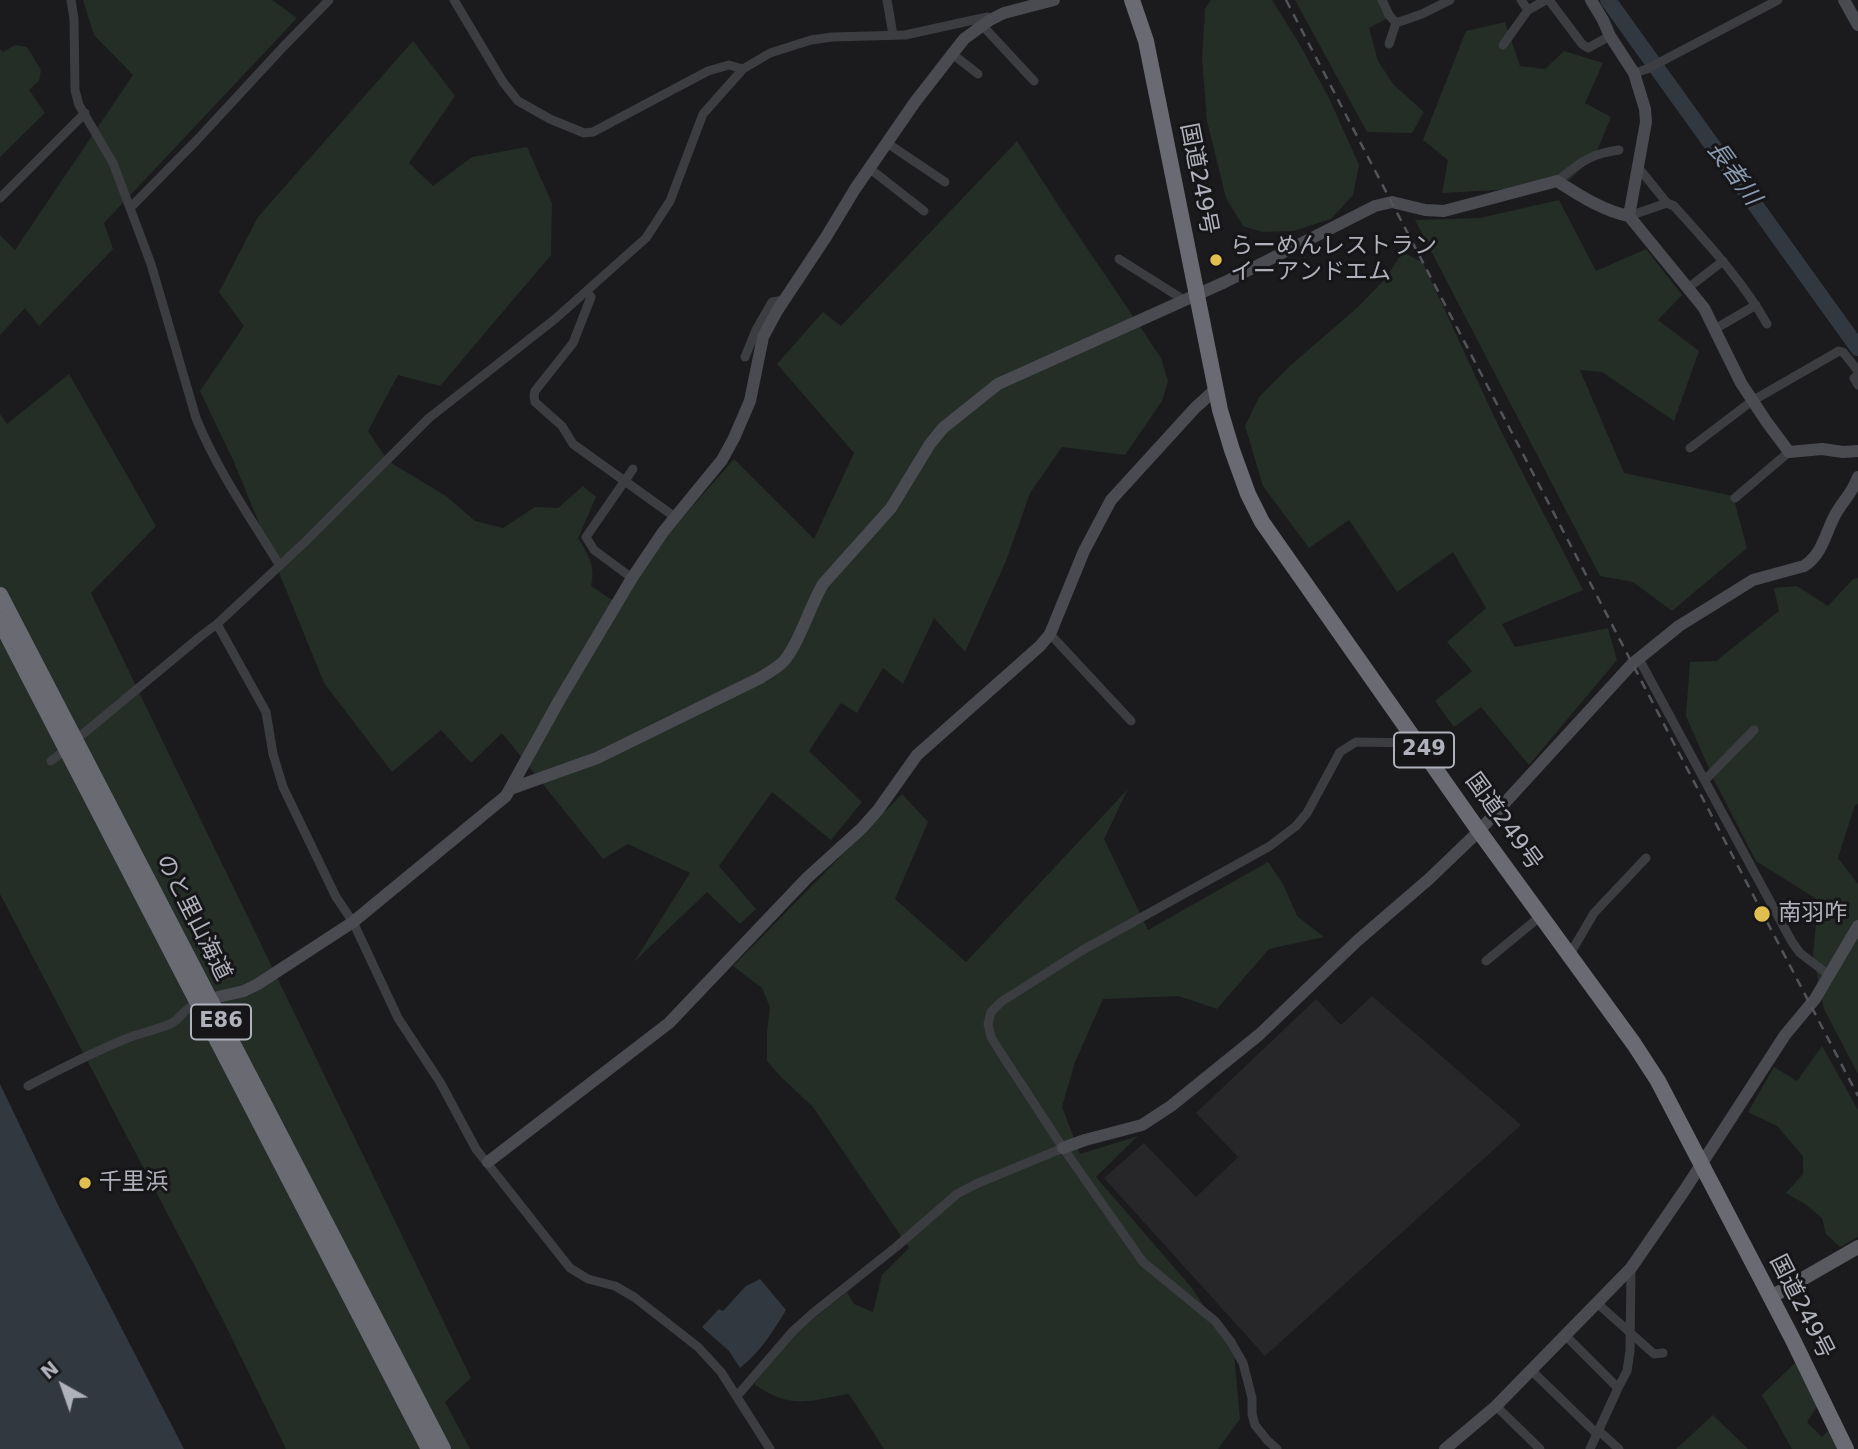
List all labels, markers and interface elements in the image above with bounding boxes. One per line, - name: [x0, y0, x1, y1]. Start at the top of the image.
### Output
- street label: 国道249号: [1174, 121, 1222, 237]
- water label: 長者川: [1700, 136, 1766, 212]
- place label: らーめんレストラン イーアンドエム: [1230, 233, 1437, 287]
- marker: らーめんレストラン イーアンドエム: [1208, 252, 1224, 268]
- road number: 249: [1394, 732, 1454, 768]
- street label: 国道249号: [1459, 768, 1547, 876]
- street label: のと里山海道: [149, 850, 237, 986]
- place label: 南羽咋: [1778, 900, 1847, 928]
- marker: 南羽咋: [1752, 904, 1772, 924]
- road number: E86: [191, 1004, 251, 1040]
- place label: 千里浜: [99, 1169, 168, 1197]
- marker: 千里浜: [77, 1175, 93, 1191]
- street label: 国道249号: [1763, 1250, 1839, 1364]
- north arrow: [28, 1351, 98, 1421]
- text: N: [36, 1356, 63, 1383]

